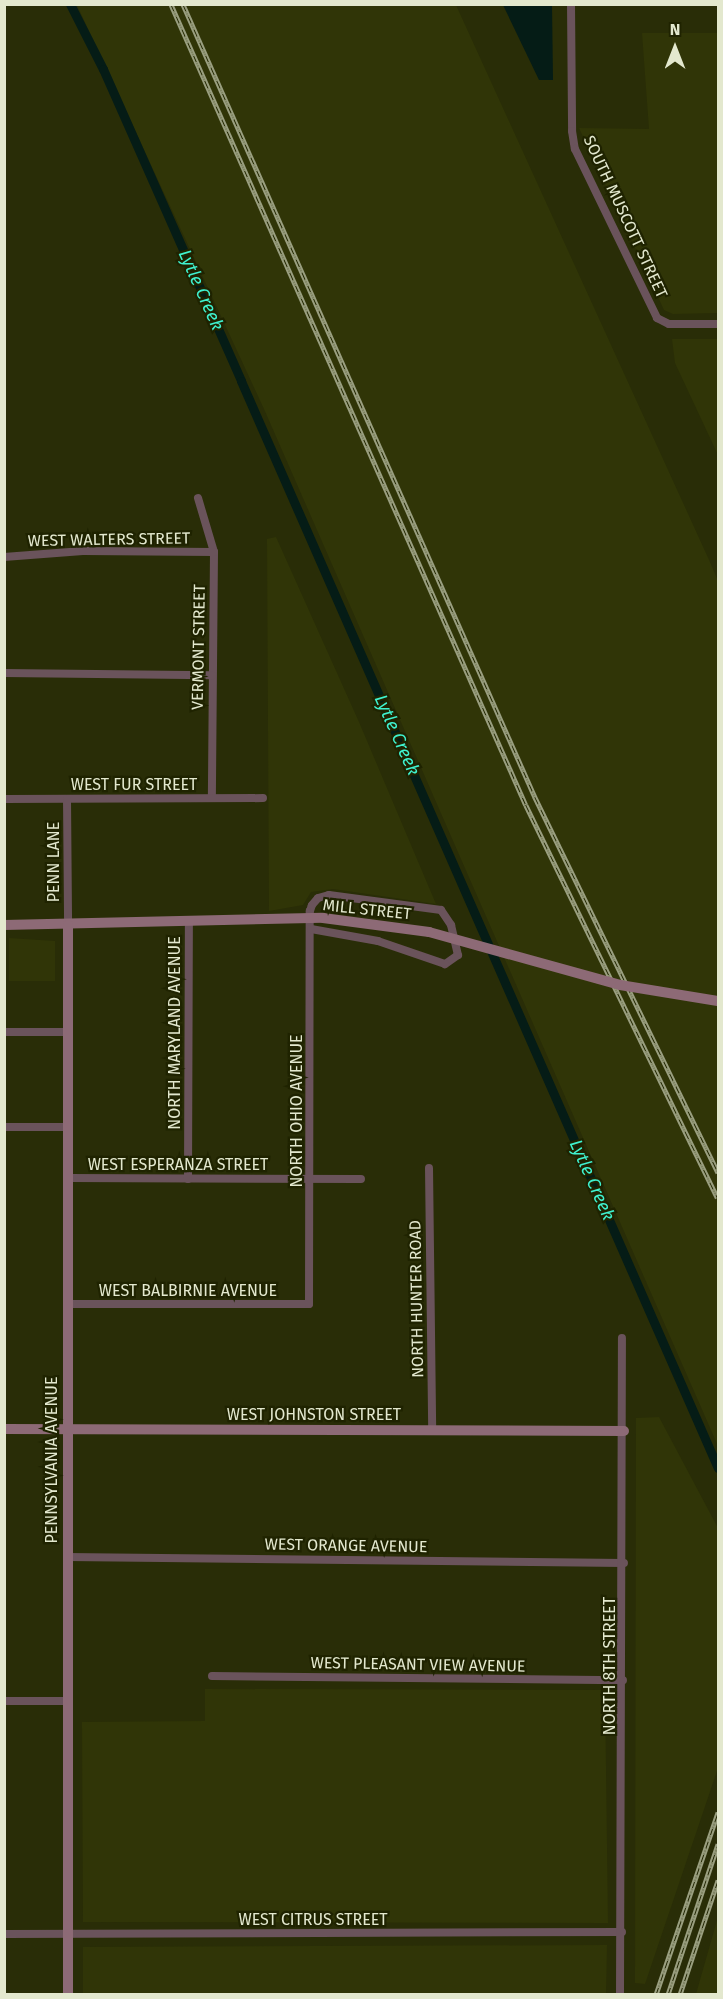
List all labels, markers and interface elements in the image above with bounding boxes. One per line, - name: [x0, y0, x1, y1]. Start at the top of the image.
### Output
- north arrow: [645, 18, 705, 78]
- text: N: [670, 20, 680, 39]
- street label: SOUTH MUSCOTT STREET: [579, 133, 671, 301]
- water label: Lytle Creek: [174, 246, 228, 334]
- street label: WEST WALTERS STREET: [28, 529, 190, 551]
- street label: VERMONT STREET: [188, 584, 210, 710]
- water label: Lytle Creek: [370, 691, 424, 779]
- street label: WEST FUR STREET: [71, 775, 197, 795]
- street label: PENN LANE: [44, 822, 64, 902]
- street label: MILL STREET: [322, 896, 412, 924]
- street label: NORTH MARYLAND AVENUE: [165, 936, 185, 1130]
- street label: NORTH OHIO AVENUE: [287, 1034, 307, 1188]
- water label: Lytle Creek: [565, 1136, 619, 1224]
- street label: WEST ESPERANZA STREET: [88, 1155, 268, 1175]
- street label: NORTH HUNTER ROAD: [406, 1220, 428, 1378]
- street label: WEST BALBIRNIE AVENUE: [99, 1281, 277, 1301]
- street label: PENNSYLVANIA AVENUE: [42, 1376, 62, 1544]
- street label: WEST JOHNSTON STREET: [227, 1405, 401, 1425]
- street label: WEST ORANGE AVENUE: [264, 1535, 428, 1557]
- street label: NORTH 8TH STREET: [600, 1597, 620, 1735]
- street label: WEST PLEASANT VIEW AVENUE: [310, 1654, 526, 1676]
- street label: WEST CITRUS STREET: [238, 1910, 388, 1930]

